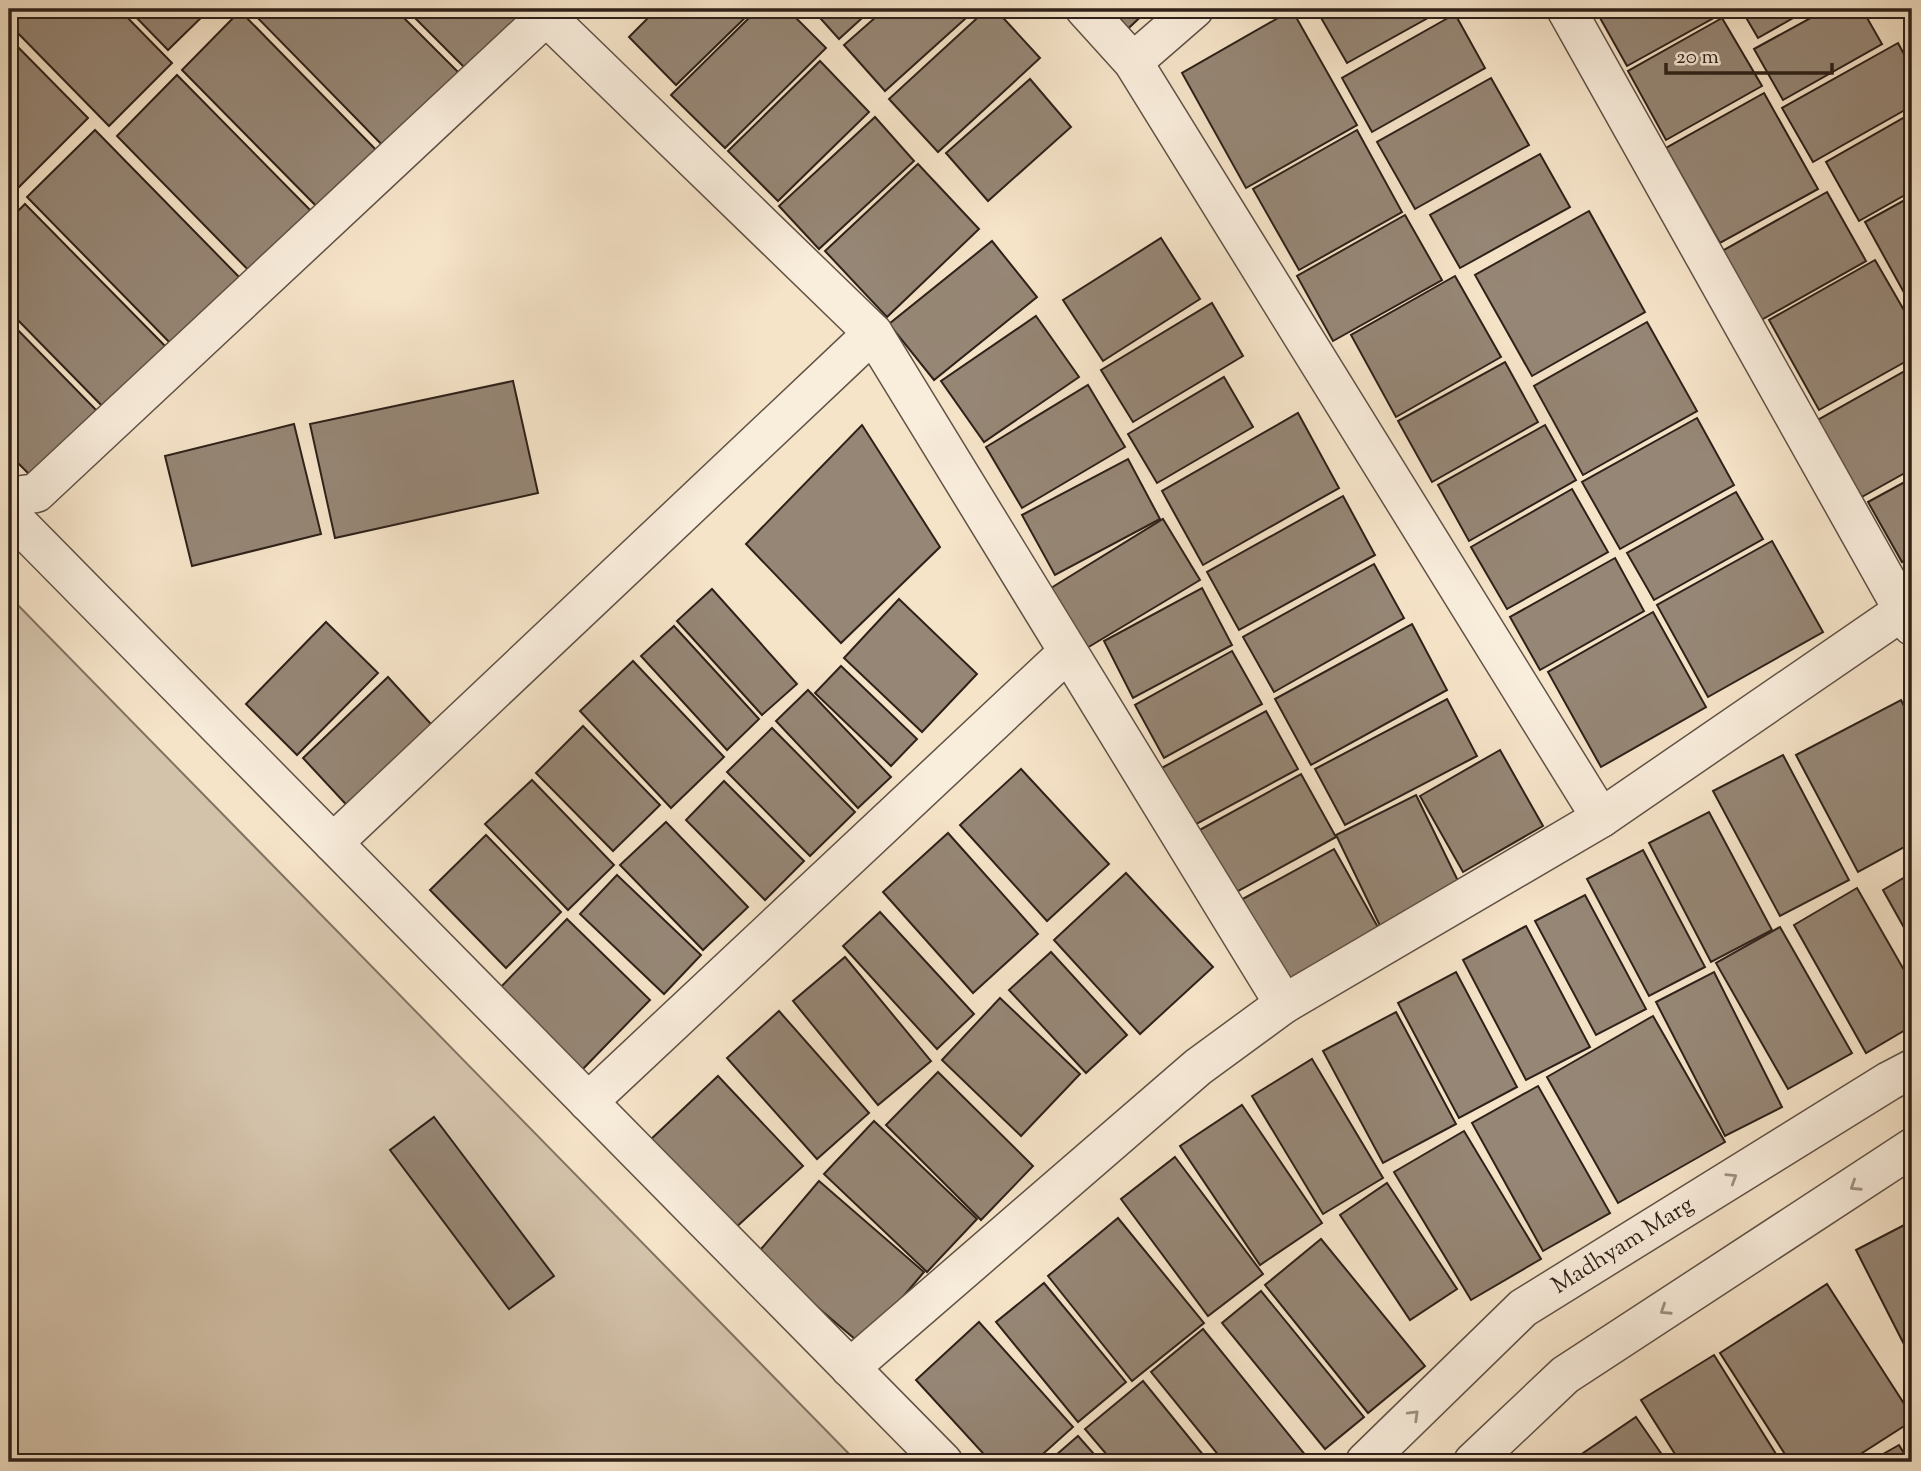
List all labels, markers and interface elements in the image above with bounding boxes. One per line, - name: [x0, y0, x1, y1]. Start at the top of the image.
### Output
- scale bar: [1666, 32, 1832, 76]
- text: 20 m: [1676, 43, 1719, 73]
- one-way arrow: [1725, 1174, 1738, 1187]
- one-way arrow: [1850, 1177, 1863, 1190]
- street label: Madhyam Marg: [1545, 1189, 1701, 1303]
- one-way arrow: [1659, 1301, 1672, 1314]
- one-way arrow: [1405, 1410, 1418, 1423]

